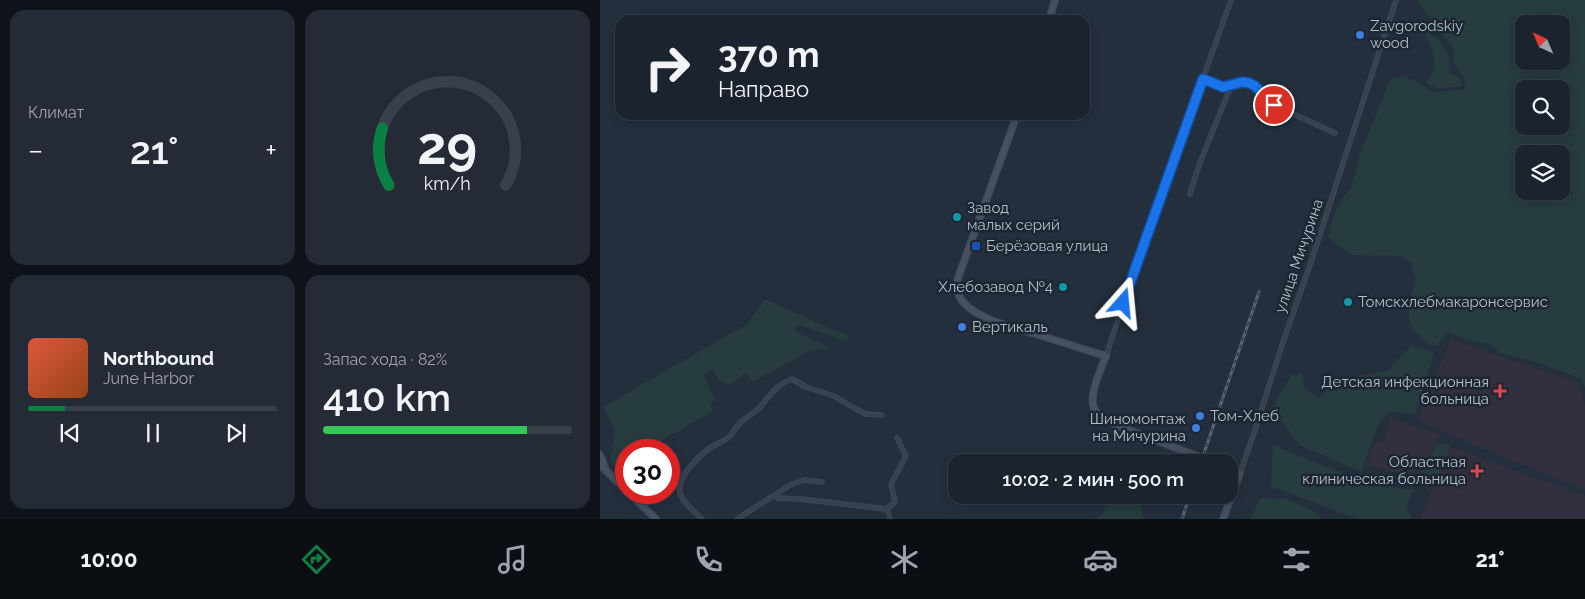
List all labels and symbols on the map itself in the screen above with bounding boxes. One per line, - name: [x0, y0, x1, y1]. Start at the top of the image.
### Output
- north arrow: [1515, 15, 1570, 70]
- place label: Zavgorodskiy wood: [1370, 17, 1463, 52]
- marker: Zavgorodskiy wood: [1354, 29, 1366, 41]
- pin: [1253, 84, 1295, 126]
- street label: улица Мичурина: [1271, 197, 1327, 315]
- place label: Завод малых серий: [967, 199, 1060, 234]
- marker: Завод малых серий: [951, 211, 963, 223]
- place label: Берёзовая улица: [986, 237, 1108, 255]
- marker: Берёзовая улица: [970, 240, 982, 252]
- position arrow: [1096, 276, 1148, 328]
- place label: Хлебозавод №4: [938, 278, 1053, 296]
- marker: Хлебозавод №4: [1057, 281, 1069, 293]
- place label: Томскхлебмакаронсервис: [1358, 293, 1548, 311]
- marker: Томскхлебмакаронсервис: [1342, 296, 1354, 308]
- place label: Вертикаль: [972, 318, 1048, 336]
- marker: Вертикаль: [956, 321, 968, 333]
- place label: Детская инфекционная больница: [1321, 373, 1489, 408]
- marker: Детская инфекционная больница: [1493, 384, 1507, 398]
- place label: Том-Хлеб: [1210, 407, 1279, 425]
- place label: Шиномонтаж на Мичурина: [1090, 410, 1186, 445]
- marker: Том-Хлеб: [1194, 410, 1206, 422]
- marker: Шиномонтаж на Мичурина: [1190, 422, 1202, 434]
- speed limit sign: 30: [615, 439, 680, 504]
- place label: Областная клиническая больница: [1302, 453, 1466, 488]
- marker: Областная клиническая больница: [1470, 464, 1484, 478]

